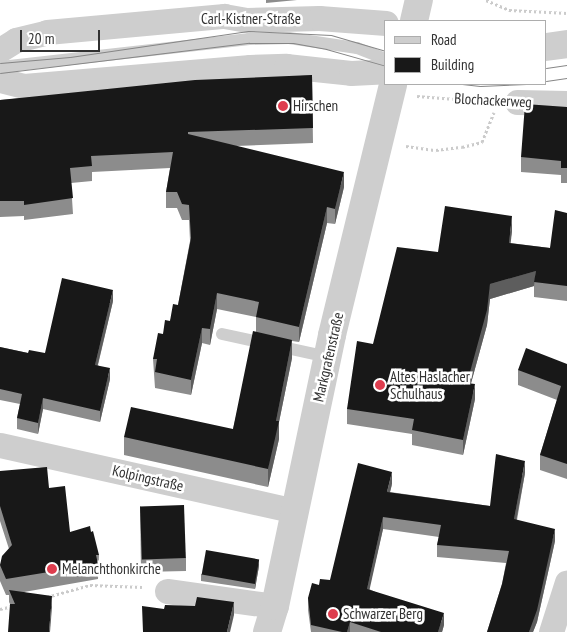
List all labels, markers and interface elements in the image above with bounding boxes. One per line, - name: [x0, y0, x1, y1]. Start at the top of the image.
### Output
- street label: Carl-Kistner-Straße: [201, 10, 301, 28]
- scale bar: [22, 20, 102, 52]
- legend: [384, 20, 547, 85]
- text: 20 m: [28, 29, 54, 48]
- text: Road: [431, 30, 457, 49]
- text: Building: [431, 55, 474, 74]
- street label: Blochackerweg: [454, 89, 532, 111]
- place label: Hirschen: [293, 97, 338, 115]
- marker: Hirschen: [277, 100, 289, 112]
- street label: Markgrafenstraße: [309, 311, 347, 403]
- place label: Altes Haslacher Schulhaus: [390, 367, 470, 402]
- marker: Altes Haslacher Schulhaus: [374, 379, 386, 391]
- street label: Kolpingstraße: [111, 461, 185, 495]
- place label: Melanchthonkirche: [62, 560, 161, 578]
- marker: Melanchthonkirche: [46, 563, 58, 575]
- place label: Schwarzer Berg: [343, 605, 423, 623]
- marker: Schwarzer Berg: [327, 608, 339, 620]

